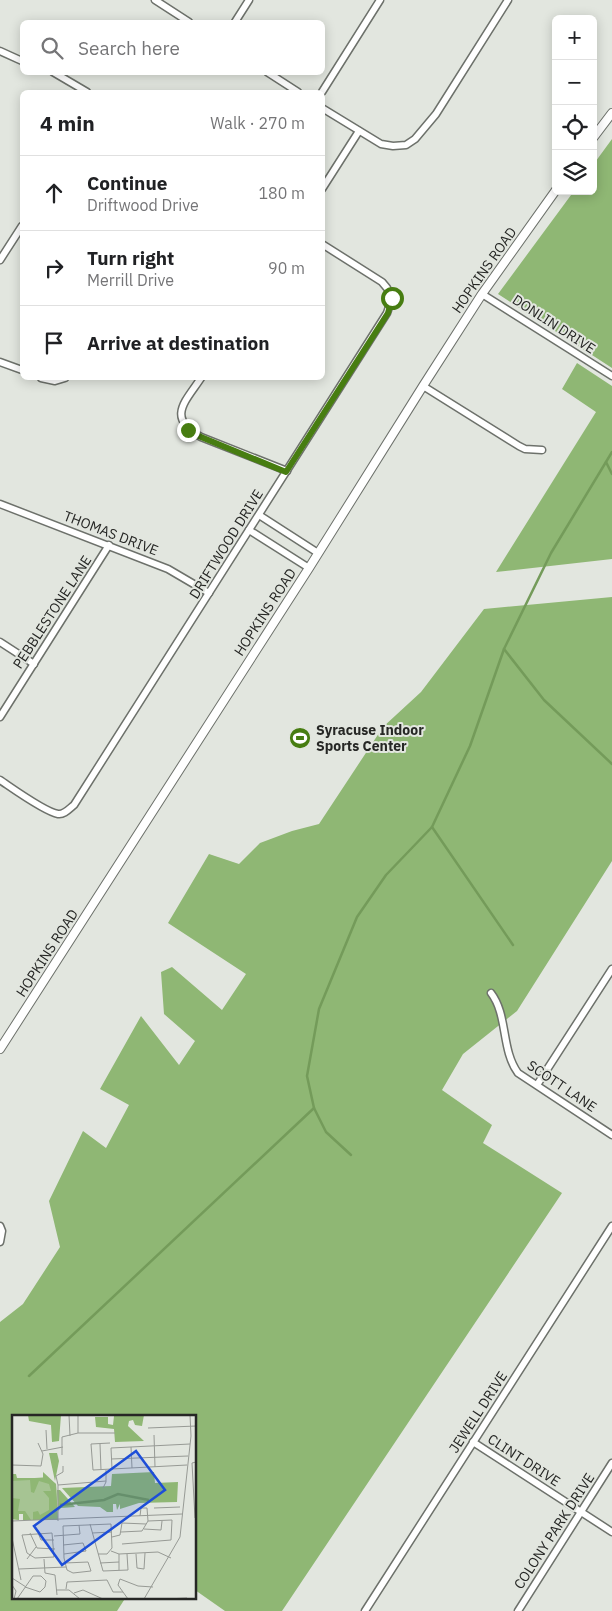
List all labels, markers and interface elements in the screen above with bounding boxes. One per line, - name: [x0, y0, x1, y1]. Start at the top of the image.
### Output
- map controls: [552, 15, 597, 195]
- button: +: [552, 15, 597, 60]
- search box: [20, 20, 325, 75]
- icon: search: [38, 34, 66, 62]
- text: Search here: [78, 36, 180, 60]
- button: −: [552, 60, 597, 105]
- button: locate: [552, 105, 597, 150]
- text: 4 min: [40, 109, 95, 137]
- text: Walk · 270 m: [210, 113, 305, 133]
- button: layers: [552, 150, 597, 195]
- text: Continue: [87, 171, 167, 195]
- icon: ahead: [40, 179, 68, 207]
- text: 180 m: [258, 183, 305, 203]
- text: Driftwood Drive: [87, 195, 199, 215]
- street label: HOPKINS ROAD: [448, 223, 520, 317]
- text: Turn right: [87, 246, 174, 270]
- icon: right: [40, 254, 68, 282]
- text: 90 m: [268, 258, 305, 278]
- text: Merrill Drive: [87, 270, 174, 290]
- route start: [381, 287, 404, 310]
- street label: DONLIN DRIVE: [509, 290, 599, 358]
- icon: arrive: [40, 329, 68, 357]
- text: Arrive at destination: [87, 331, 270, 355]
- route end: [177, 419, 200, 442]
- street label: DRIFTWOOD DRIVE: [185, 486, 267, 602]
- street label: THOMAS DRIVE: [61, 507, 161, 559]
- street label: PEBBLESTONE LANE: [9, 552, 95, 672]
- street label: HOPKINS ROAD: [230, 565, 300, 659]
- place label: Syracuse Indoor Sports Center: [316, 721, 424, 755]
- sports icon: Syracuse Indoor Sports Center: [288, 726, 312, 750]
- street label: HOPKINS ROAD: [12, 906, 82, 1000]
- street label: SCOTT LANE: [524, 1056, 600, 1116]
- street label: JEWELL DRIVE: [445, 1368, 511, 1456]
- inset map: [12, 1415, 196, 1598]
- street label: CLINT DRIVE: [484, 1430, 564, 1490]
- street label: COLONY PARK DRIVE: [510, 1469, 598, 1593]

